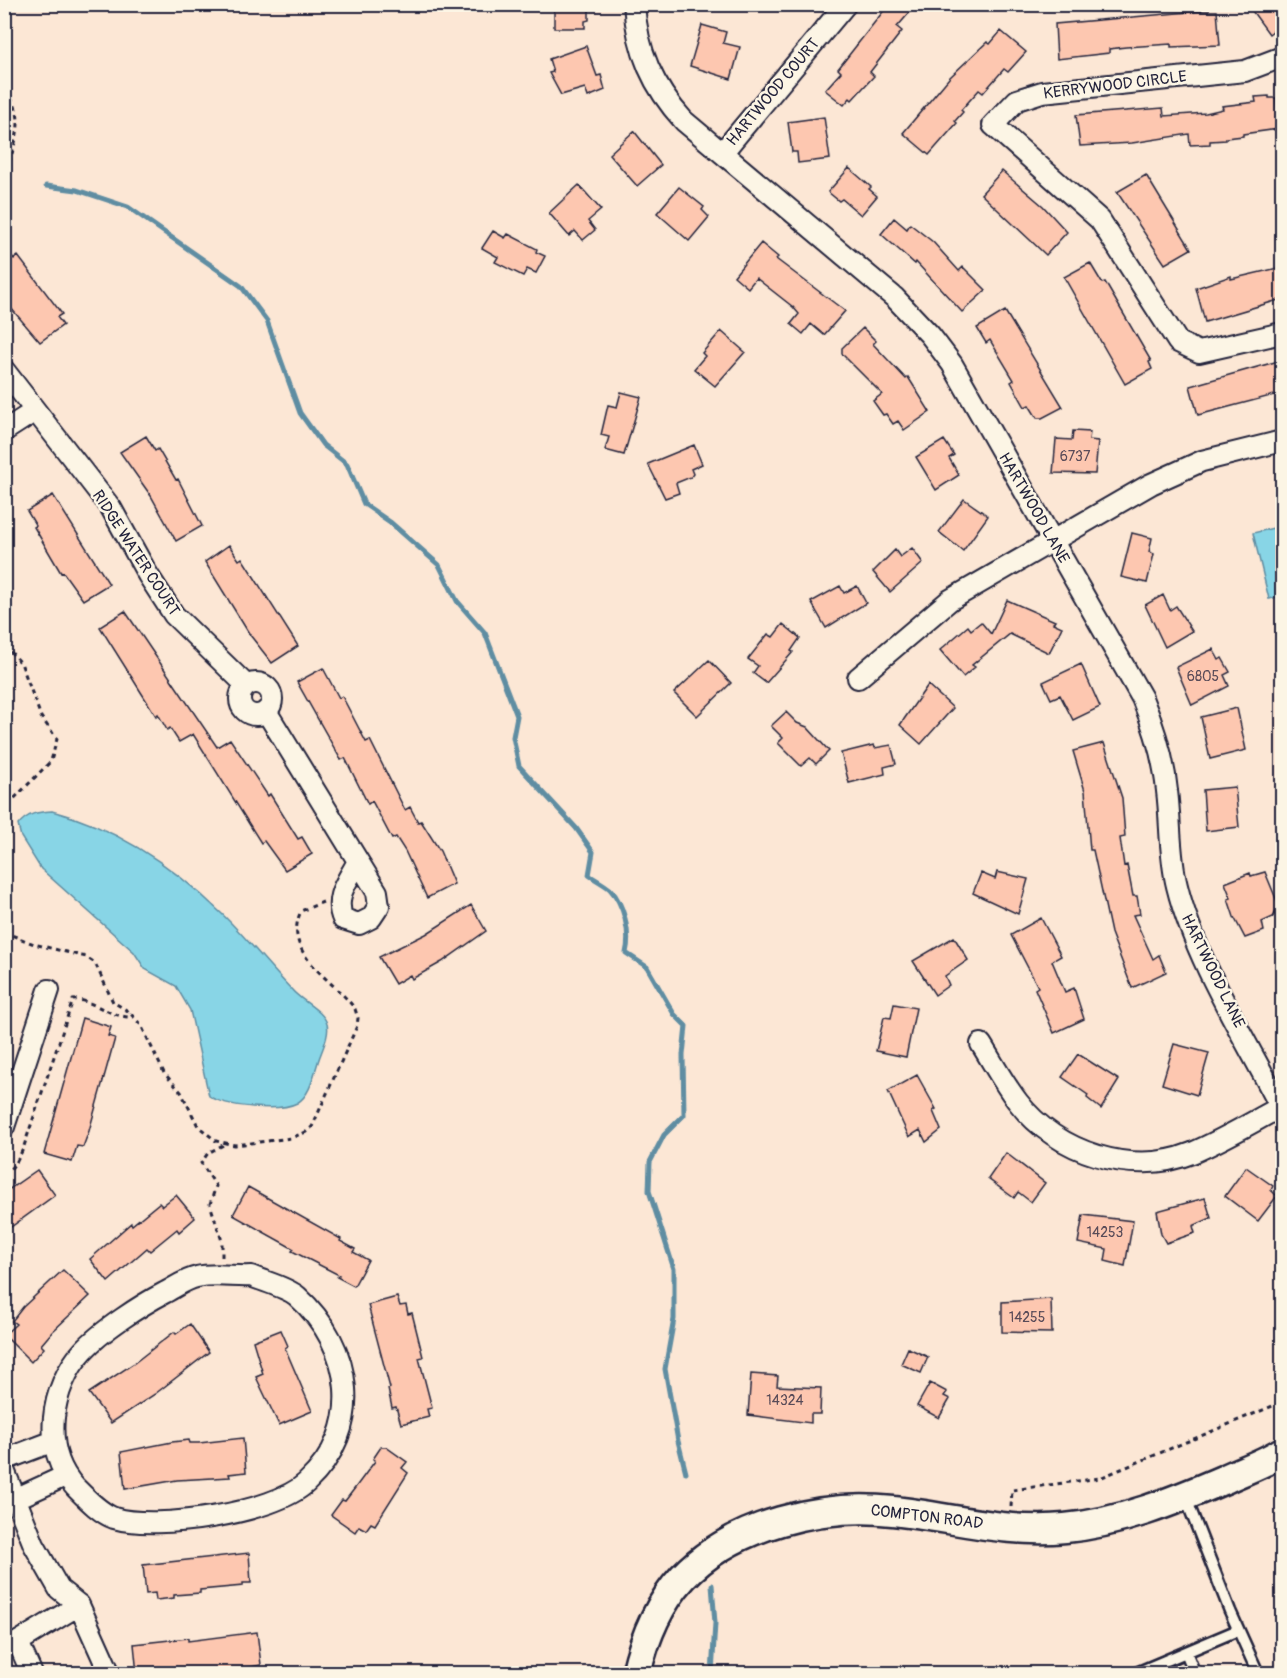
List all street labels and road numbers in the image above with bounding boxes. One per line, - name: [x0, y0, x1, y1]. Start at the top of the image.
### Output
- street label: HARTWOOD COURT: [722, 34, 824, 150]
- street label: KERRYWOOD CIRCLE: [1042, 66, 1188, 104]
- street label: HARTWOOD LANE: [994, 449, 1074, 567]
- street label: RIDGE WATER COURT: [88, 486, 184, 620]
- street label: HARTWOOD LANE: [1177, 911, 1249, 1031]
- street label: COMPTON ROAD: [870, 1500, 984, 1534]

